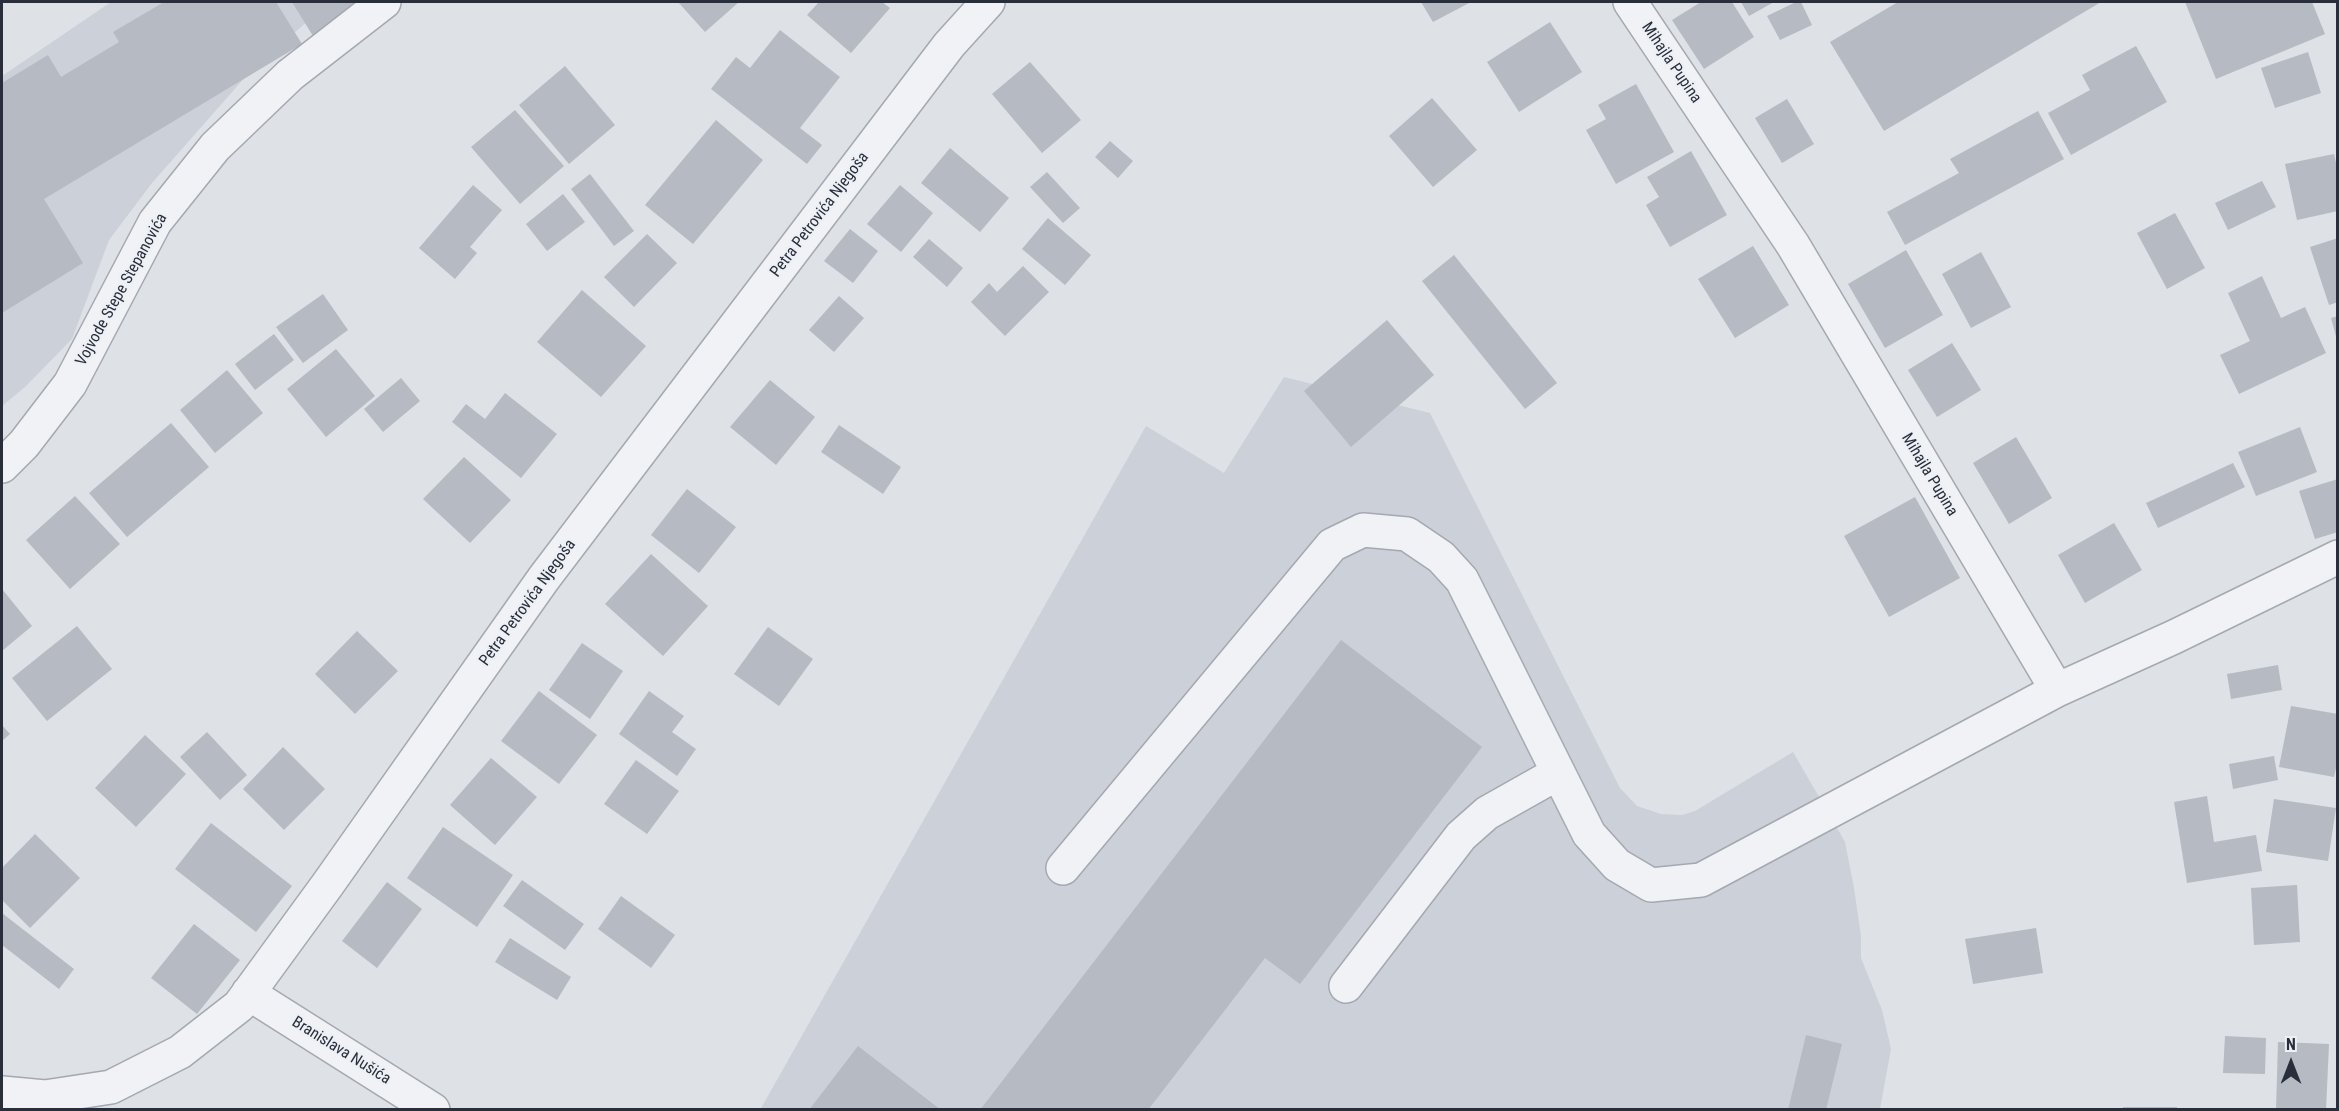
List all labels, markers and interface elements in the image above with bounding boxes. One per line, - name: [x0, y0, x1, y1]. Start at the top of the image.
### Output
- street label: Mihajla Pupina: [1637, 19, 1705, 107]
- street label: Petra Petrovića Njegoša: [767, 149, 873, 281]
- street label: Vojvode Stepe Stepanovića: [72, 211, 172, 369]
- street label: Mihajla Pupina: [1897, 430, 1961, 520]
- street label: Petra Petrovića Njegoša: [476, 536, 580, 670]
- street label: Branislava Nušića: [288, 1013, 394, 1089]
- north arrow: [2261, 1033, 2321, 1093]
- text: N: [2286, 1035, 2296, 1054]

